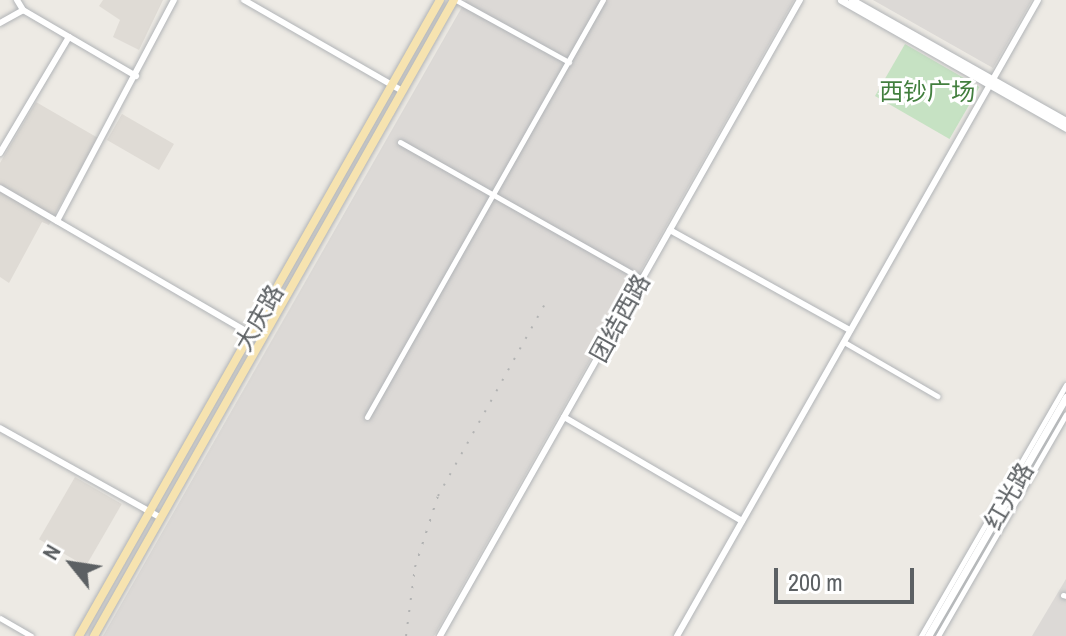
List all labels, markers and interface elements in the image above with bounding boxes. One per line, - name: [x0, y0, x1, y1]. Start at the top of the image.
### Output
- park label: 西钞广场: [879, 78, 975, 106]
- street label: 团结西路: [584, 269, 656, 367]
- street label: 大庆路: [229, 280, 289, 356]
- street label: 红光路: [979, 458, 1039, 534]
- north arrow: [32, 524, 112, 604]
- text: N: [35, 539, 67, 565]
- scale bar: [778, 552, 918, 602]
- text: 200 m: [788, 566, 843, 598]

